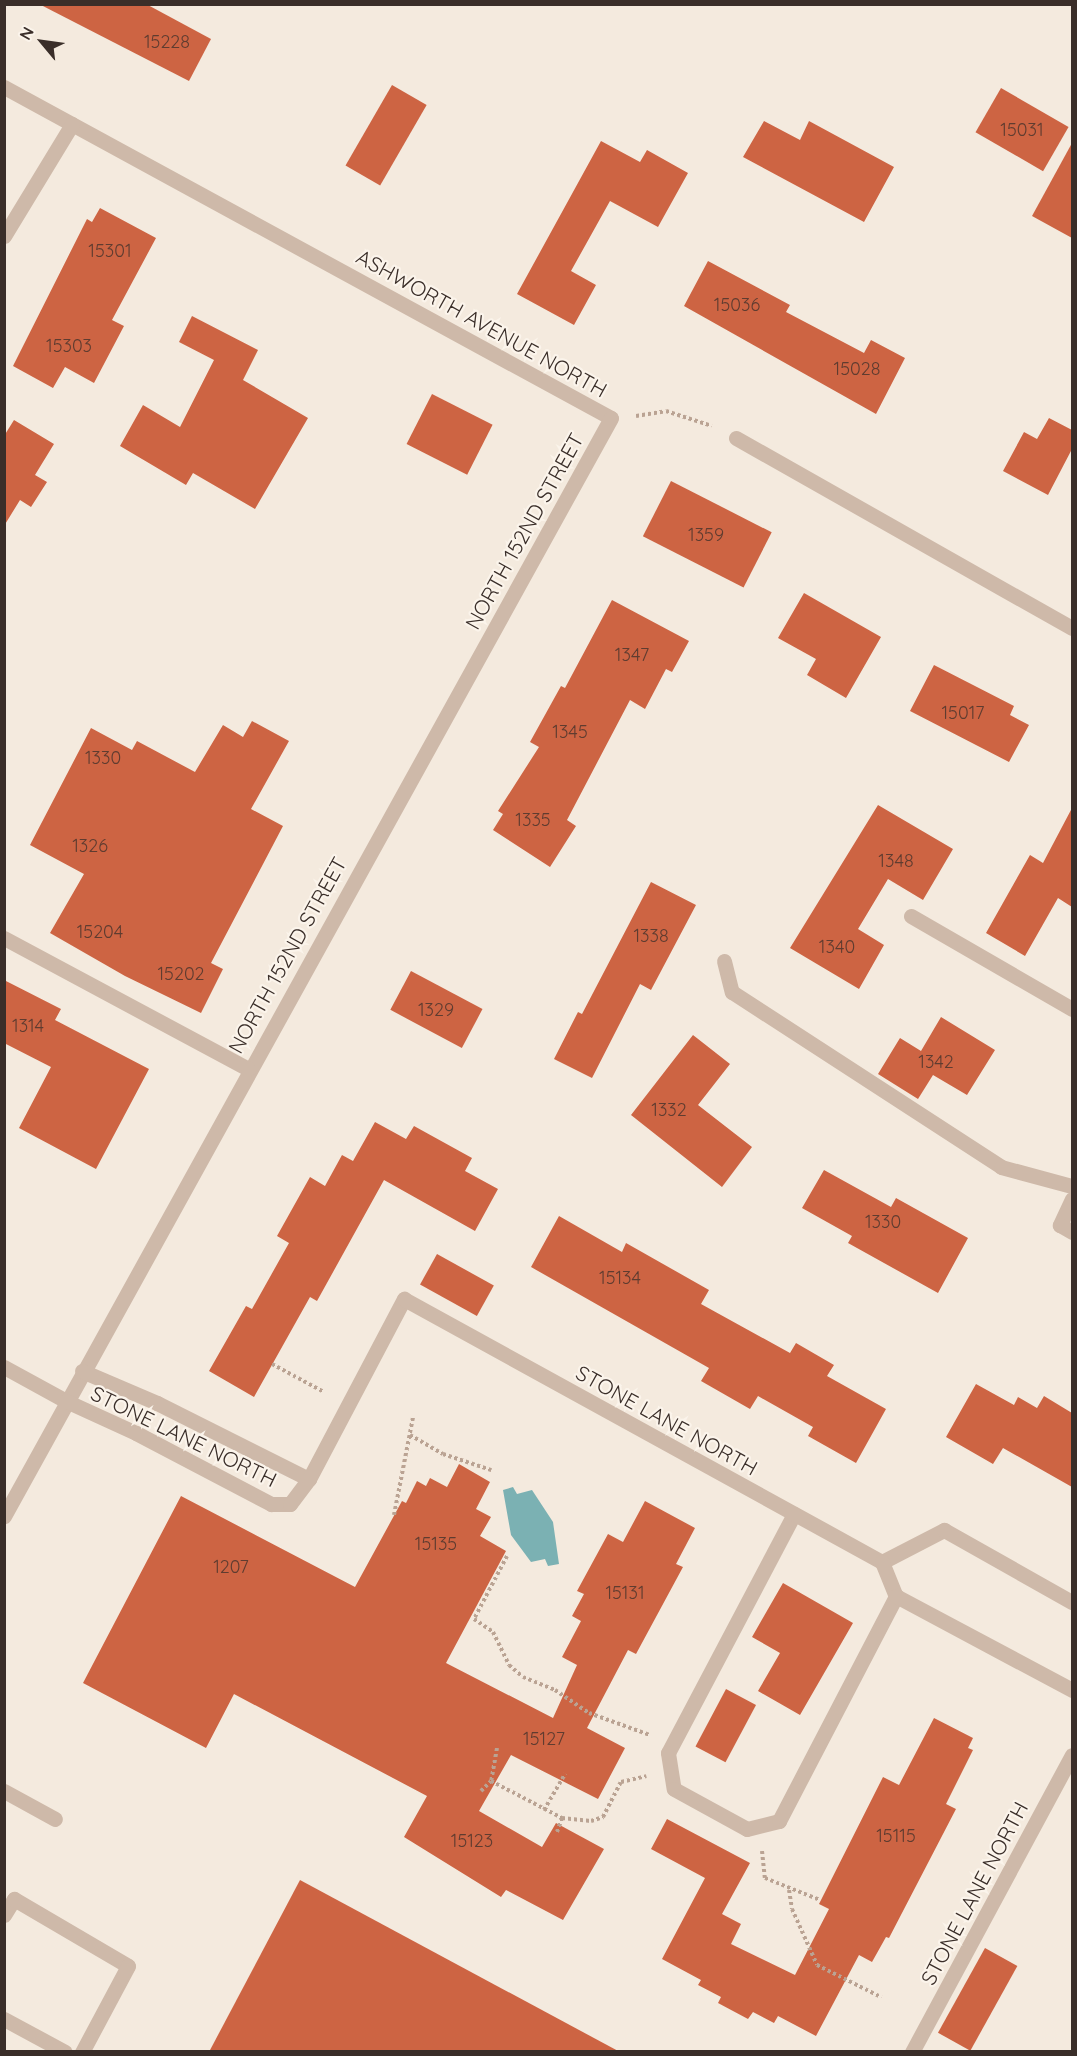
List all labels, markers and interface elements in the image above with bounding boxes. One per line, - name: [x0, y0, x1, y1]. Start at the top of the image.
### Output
- north arrow: [12, 12, 72, 72]
- text: N: [15, 23, 38, 43]
- house number: 15228: [144, 31, 190, 53]
- house number: 15031: [1000, 119, 1044, 141]
- house number: 15301: [88, 240, 132, 262]
- street label: ASHWORTH AVENUE NORTH: [352, 244, 612, 402]
- house number: 15036: [714, 294, 760, 316]
- house number: 15303: [46, 335, 92, 357]
- house number: 15028: [834, 358, 880, 380]
- street label: NORTH 152ND STREET: [459, 428, 589, 634]
- house number: 1359: [688, 524, 724, 546]
- house number: 1347: [615, 644, 649, 666]
- house number: 15017: [941, 702, 985, 724]
- house number: 1345: [552, 721, 588, 743]
- house number: 1330: [85, 747, 121, 769]
- house number: 1335: [515, 809, 551, 831]
- house number: 1326: [72, 835, 108, 857]
- house number: 1348: [878, 850, 914, 872]
- street label: NORTH 152ND STREET: [222, 852, 352, 1058]
- house number: 15204: [77, 921, 123, 943]
- house number: 1338: [633, 925, 669, 947]
- house number: 1340: [819, 936, 855, 958]
- house number: 15202: [157, 963, 205, 985]
- house number: 1329: [418, 999, 454, 1021]
- house number: 1314: [12, 1015, 44, 1037]
- house number: 1342: [918, 1051, 954, 1073]
- house number: 1332: [651, 1099, 687, 1121]
- house number: 1330: [865, 1211, 901, 1233]
- house number: 15134: [599, 1267, 641, 1289]
- street label: STONE LANE NORTH: [572, 1360, 762, 1480]
- street label: STONE LANE NORTH: [87, 1380, 281, 1492]
- house number: 15135: [415, 1533, 457, 1555]
- house number: 1207: [213, 1556, 249, 1578]
- house number: 15131: [605, 1582, 645, 1604]
- house number: 15127: [523, 1728, 565, 1750]
- street label: STONE LANE NORTH: [915, 1797, 1033, 1989]
- house number: 15115: [876, 1825, 916, 1847]
- house number: 15123: [451, 1830, 493, 1852]

